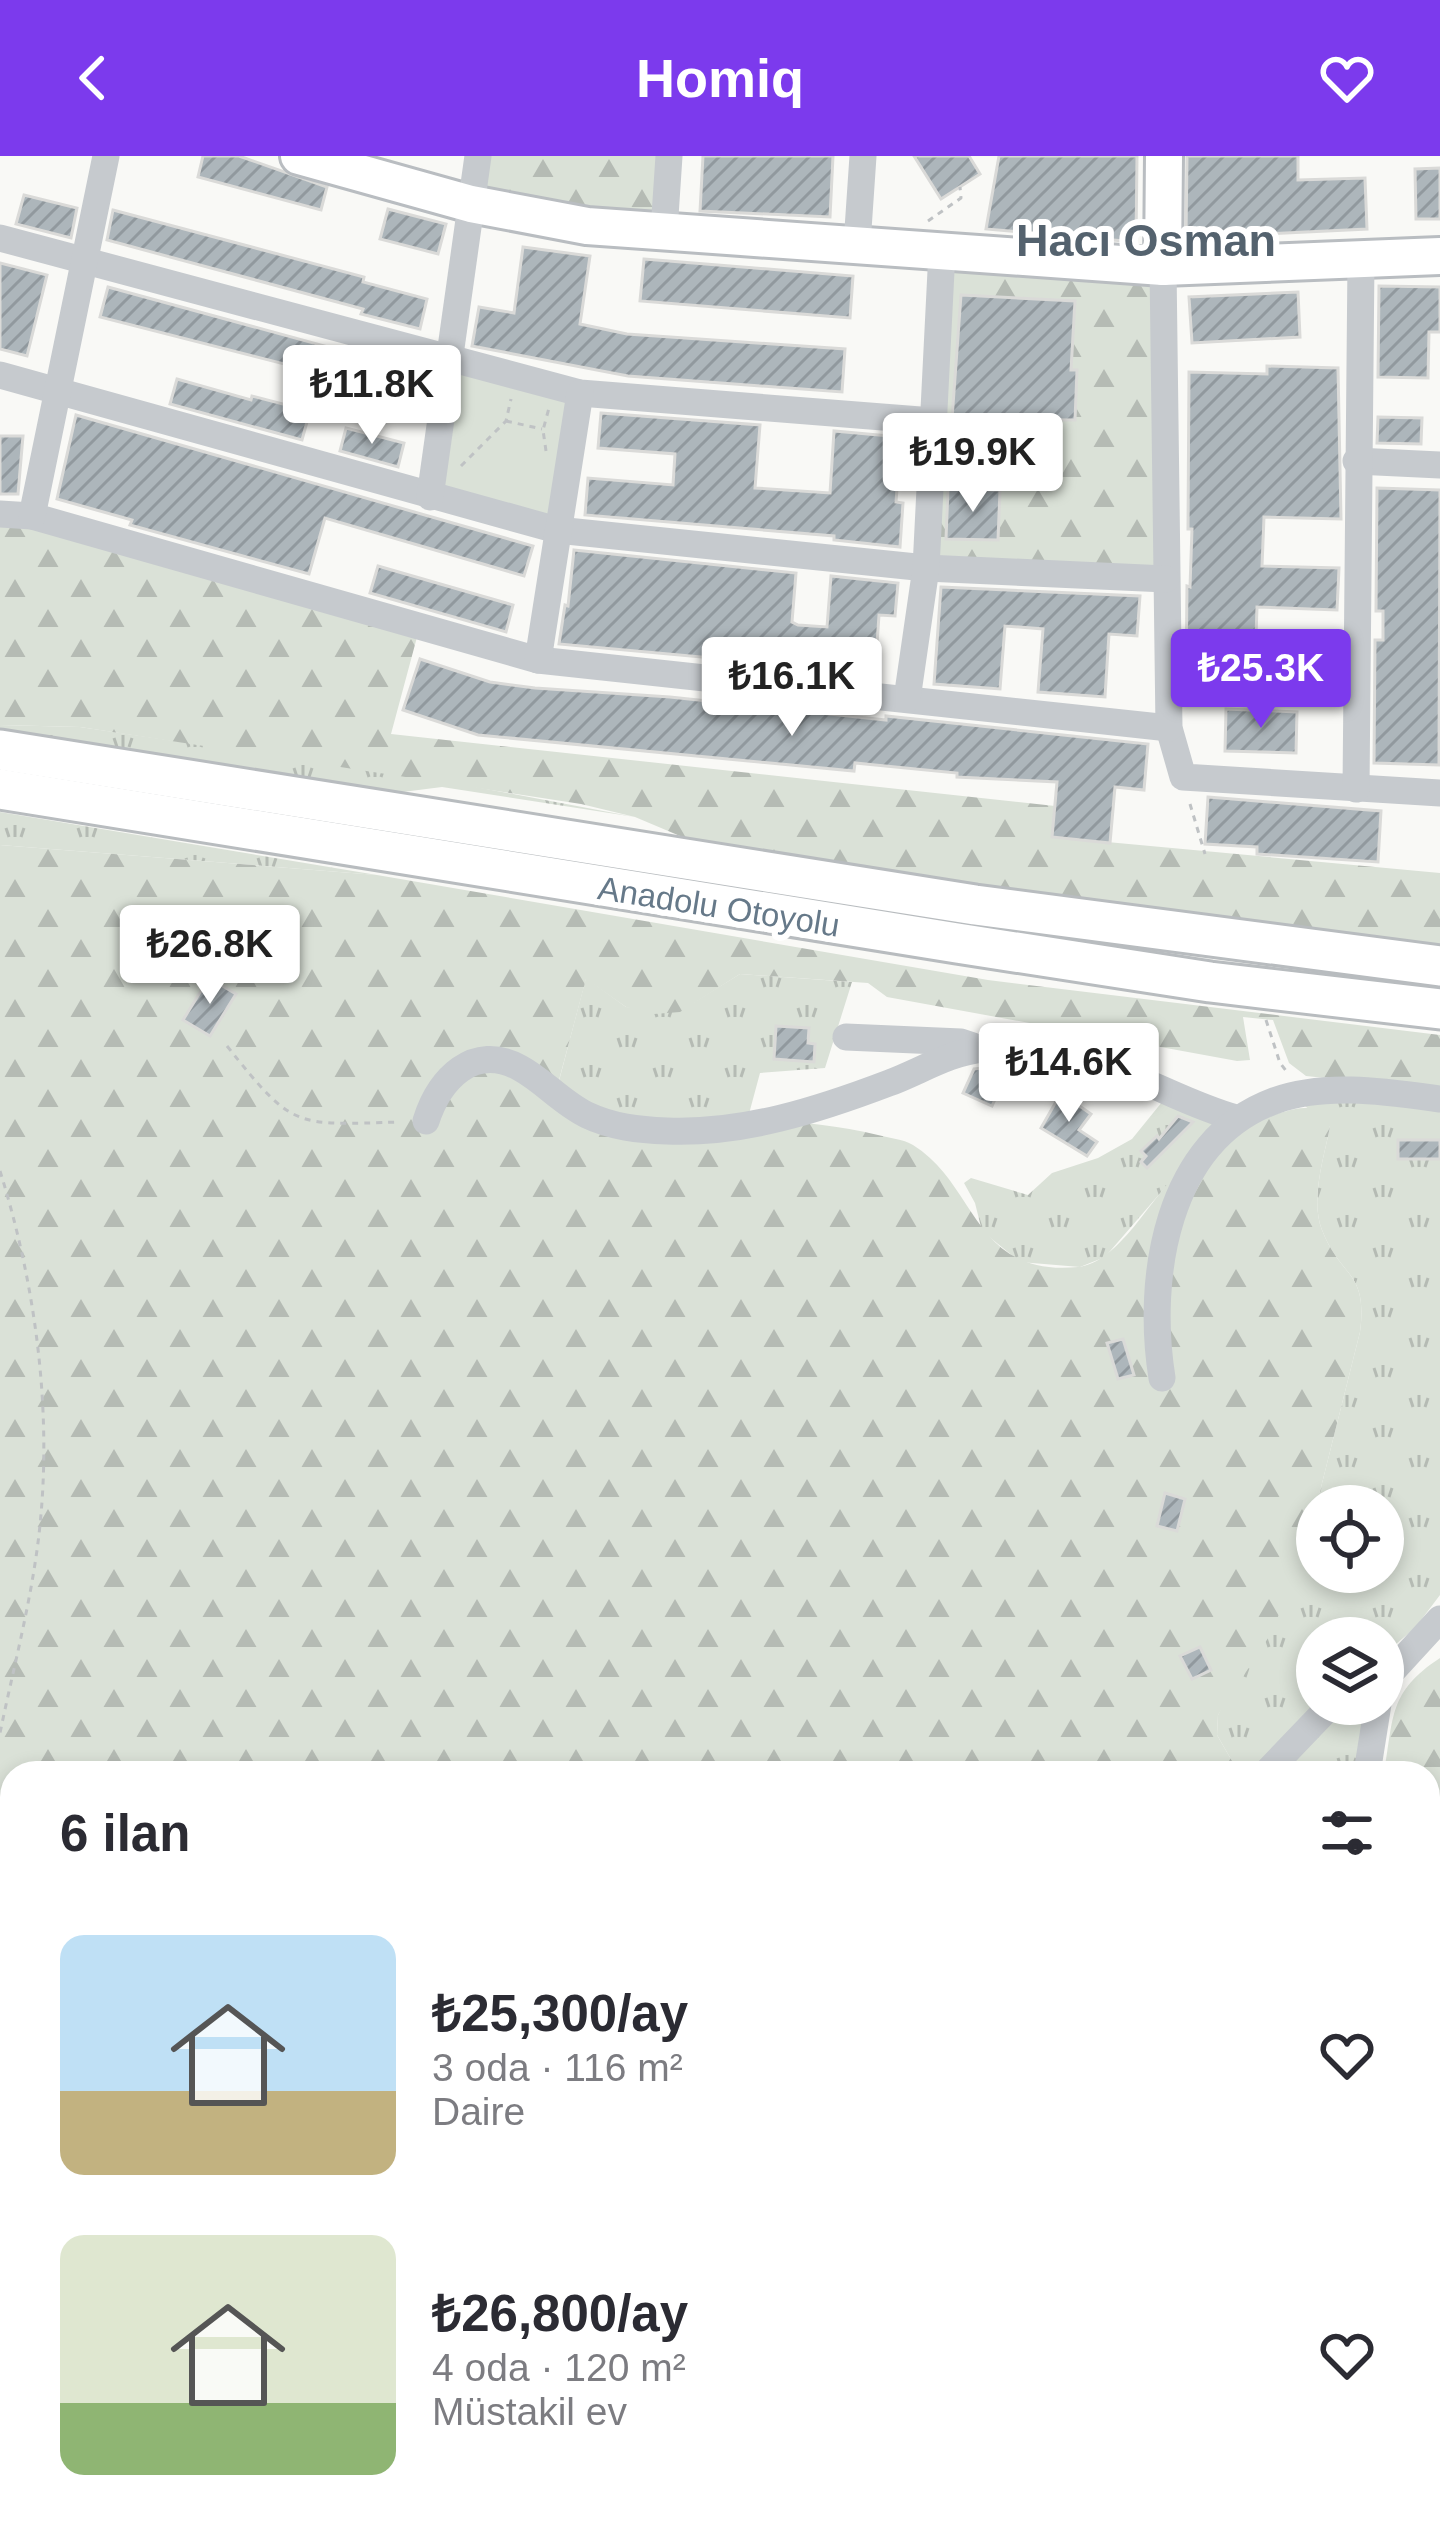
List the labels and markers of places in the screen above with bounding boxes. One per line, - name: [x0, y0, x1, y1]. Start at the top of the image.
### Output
- pin: ₺11.8K: [274, 345, 470, 447]
- pin: ₺19.9K: [875, 413, 1071, 515]
- pin: ₺25.3K: [1163, 629, 1359, 731]
- pin: ₺16.1K: [694, 637, 890, 739]
- pin: ₺26.8K: [112, 905, 308, 1007]
- pin: ₺14.6K: [971, 1023, 1167, 1125]

